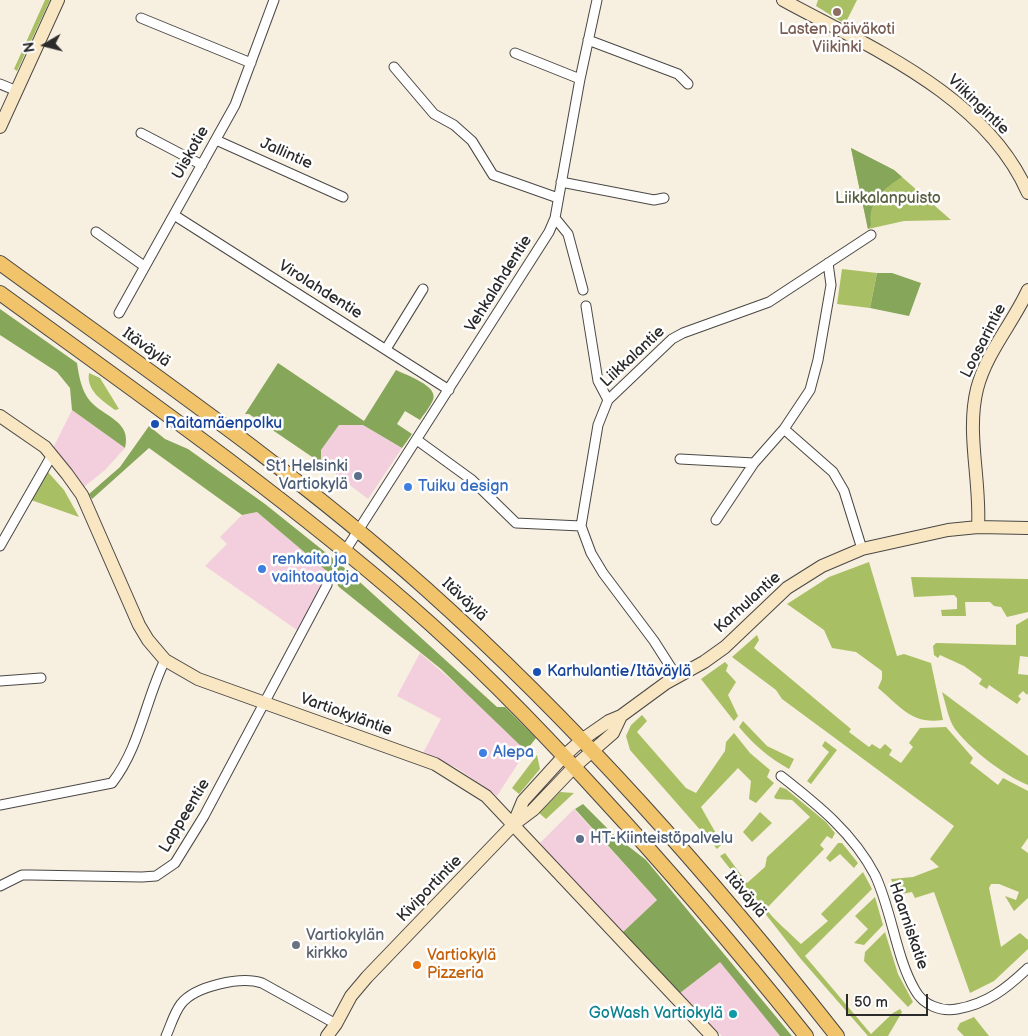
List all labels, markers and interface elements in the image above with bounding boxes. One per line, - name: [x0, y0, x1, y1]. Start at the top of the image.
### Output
- marker: Lasten päiväkoti Viikinki: [831, 6, 843, 18]
- north arrow: [20, 20, 70, 70]
- place label: Lasten päiväkoti Viikinki: [779, 20, 895, 58]
- text: N: [21, 41, 39, 54]
- street label: Viikingintie: [943, 71, 1013, 139]
- street label: Uiskotie: [169, 123, 213, 183]
- street label: Jallintie: [257, 134, 315, 174]
- park label: Liikkalanpuisto: [835, 189, 941, 209]
- street label: Vehkalahdentie: [462, 232, 536, 336]
- street label: Virolahdentie: [274, 257, 366, 323]
- street label: Loosarintie: [957, 301, 1011, 381]
- street label: Liikkalantie: [597, 322, 669, 392]
- street label: Itäväylä: [118, 324, 174, 372]
- place label: Raitamäenpolku: [165, 414, 282, 434]
- marker: Raitamäenpolku: [149, 418, 161, 430]
- place label: St1 Helsinki Vartiokylä: [266, 457, 348, 495]
- marker: St1 Helsinki Vartiokylä: [352, 470, 364, 482]
- place label: Tuiku design: [418, 477, 509, 497]
- marker: Tuiku design: [402, 481, 414, 493]
- place label: renkaita ja vaihtoautoja: [272, 550, 359, 588]
- marker: renkaita ja vaihtoautoja: [256, 563, 268, 575]
- street label: Karhulantie: [711, 568, 785, 638]
- street label: Itäväylä: [437, 574, 491, 626]
- place label: Karhulantie/Itäväylä: [547, 662, 691, 682]
- marker: Karhulantie/Itäväylä: [531, 666, 543, 678]
- street label: Vartiokyläntie: [297, 689, 395, 741]
- place label: Alepa: [493, 743, 534, 763]
- marker: Alepa: [477, 747, 489, 759]
- street label: Lappeentie: [156, 776, 214, 856]
- place label: HT-Kiinteistöpalvelu: [590, 829, 733, 849]
- marker: HT-Kiinteistöpalvelu: [574, 833, 586, 845]
- street label: Kiviportintie: [394, 852, 466, 926]
- street label: Itäväylä: [720, 868, 770, 922]
- street label: Haarniskatie: [884, 880, 932, 972]
- place label: Vartiokylän kirkko: [306, 926, 384, 964]
- marker: Vartiokylän kirkko: [290, 939, 302, 951]
- place label: Vartiokylä Pizzeria: [427, 946, 496, 984]
- marker: Vartiokylä Pizzeria: [411, 959, 423, 971]
- scale bar: [848, 984, 930, 1016]
- text: 50 m: [854, 993, 888, 1012]
- place label: GoWash Vartiokylä: [589, 1004, 723, 1024]
- marker: GoWash Vartiokylä: [727, 1008, 739, 1020]

